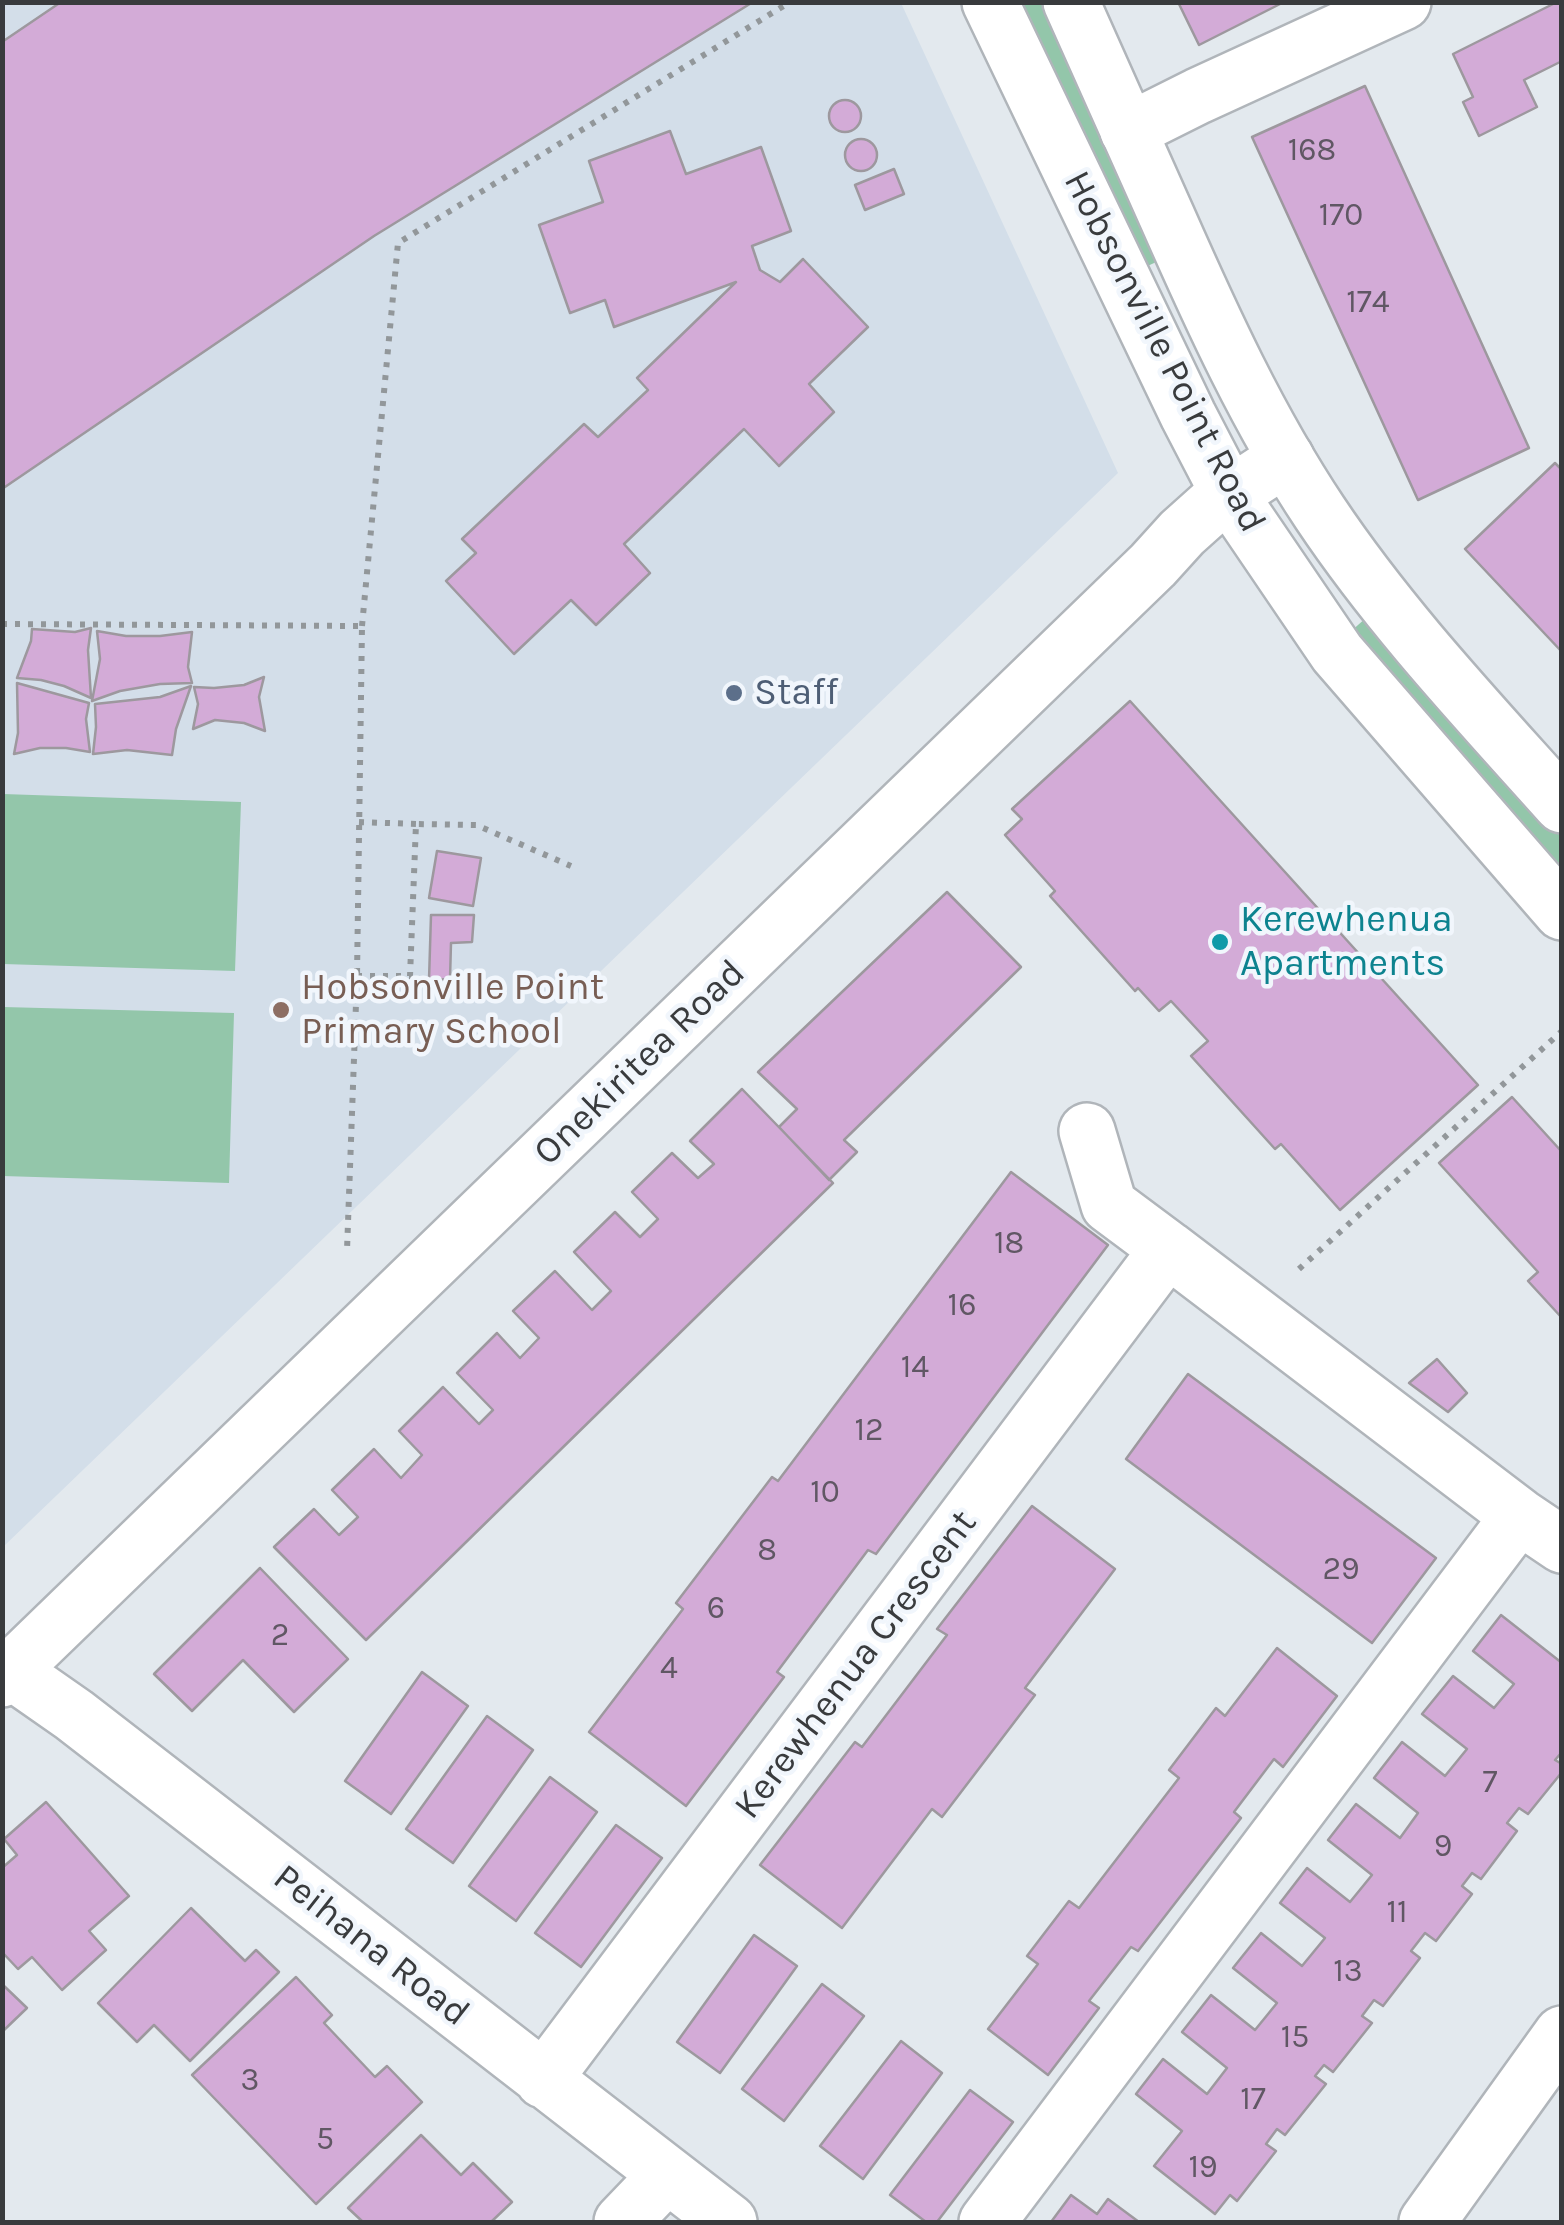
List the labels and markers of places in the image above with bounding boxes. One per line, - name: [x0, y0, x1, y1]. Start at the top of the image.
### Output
- place label: Staff: [754, 670, 838, 716]
- marker: Staff: [723, 682, 745, 704]
- place label: Kerewhenua Apartments: [1240, 897, 1453, 986]
- marker: Kerewhenua Apartments: [1209, 931, 1231, 953]
- place label: Hobsonville Point Primary School: [301, 965, 604, 1054]
- marker: Hobsonville Point Primary School: [270, 999, 292, 1021]

